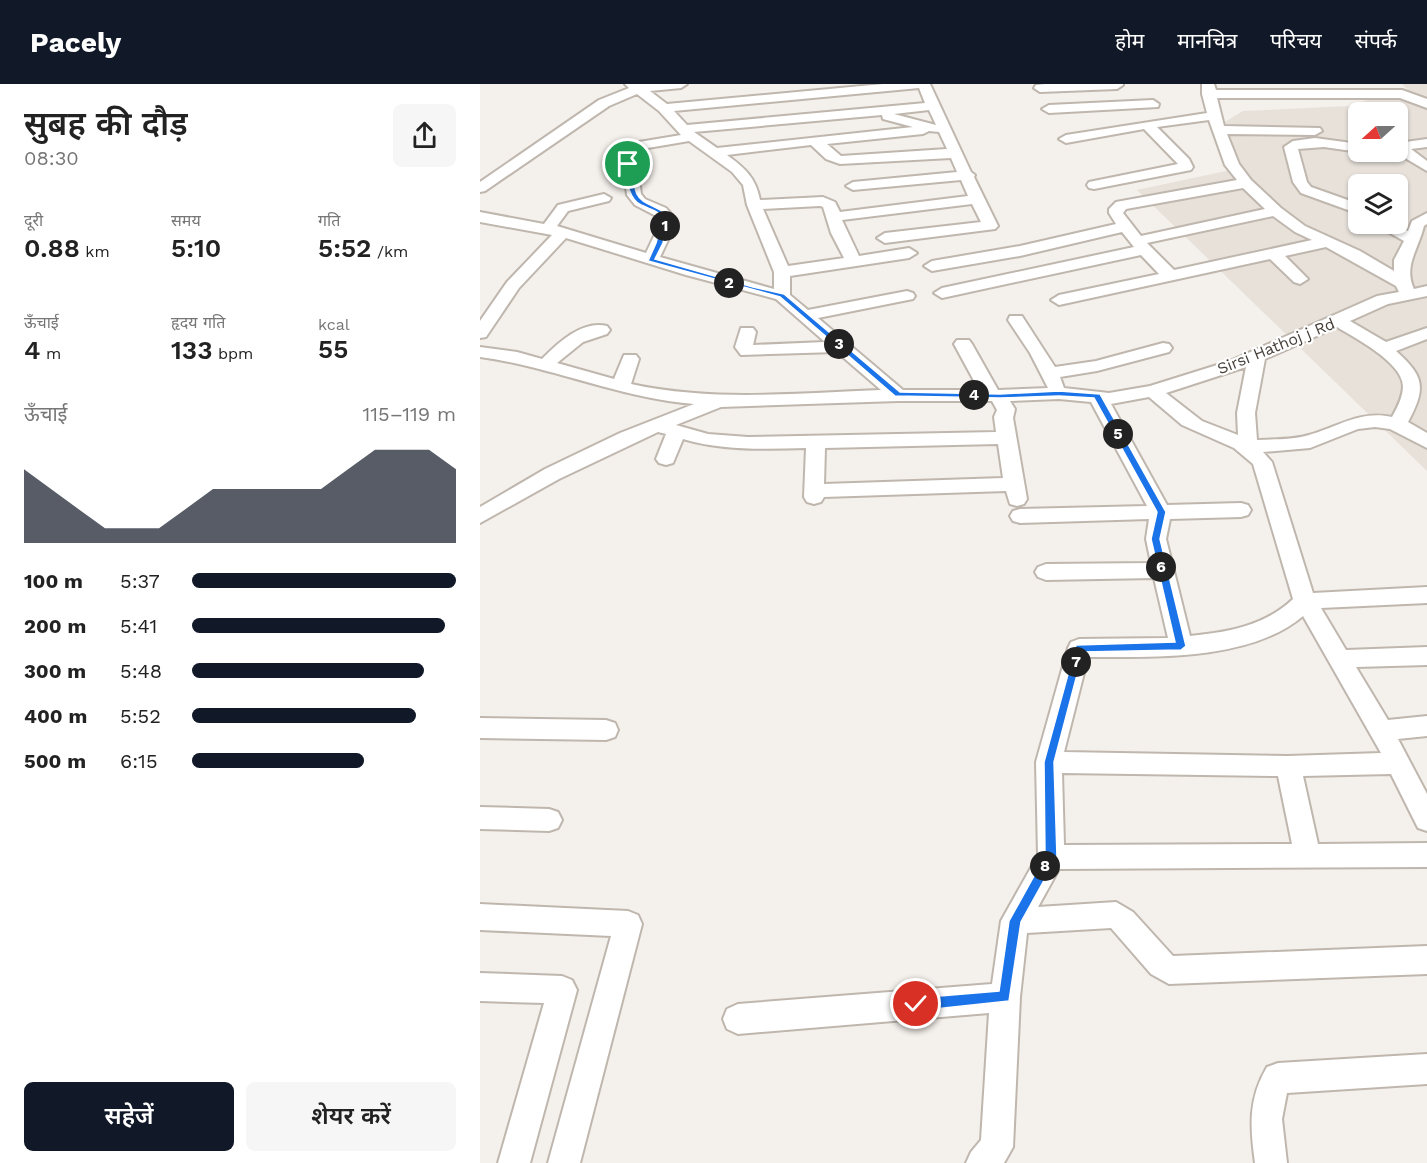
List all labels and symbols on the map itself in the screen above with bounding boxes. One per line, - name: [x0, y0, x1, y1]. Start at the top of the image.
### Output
- north arrow: [1348, 102, 1408, 162]
- pin: [602, 138, 653, 189]
- pin: 1: [650, 211, 680, 241]
- pin: 2: [714, 268, 744, 298]
- street label: Sirsi Hathoj j Rd: [1214, 314, 1338, 378]
- pin: 3: [824, 329, 854, 359]
- pin: 4: [959, 380, 989, 410]
- pin: 5: [1103, 419, 1133, 449]
- pin: 6: [1146, 552, 1176, 582]
- pin: 7: [1061, 647, 1091, 677]
- pin: 8: [1030, 851, 1060, 881]
- pin: [890, 978, 941, 1029]

